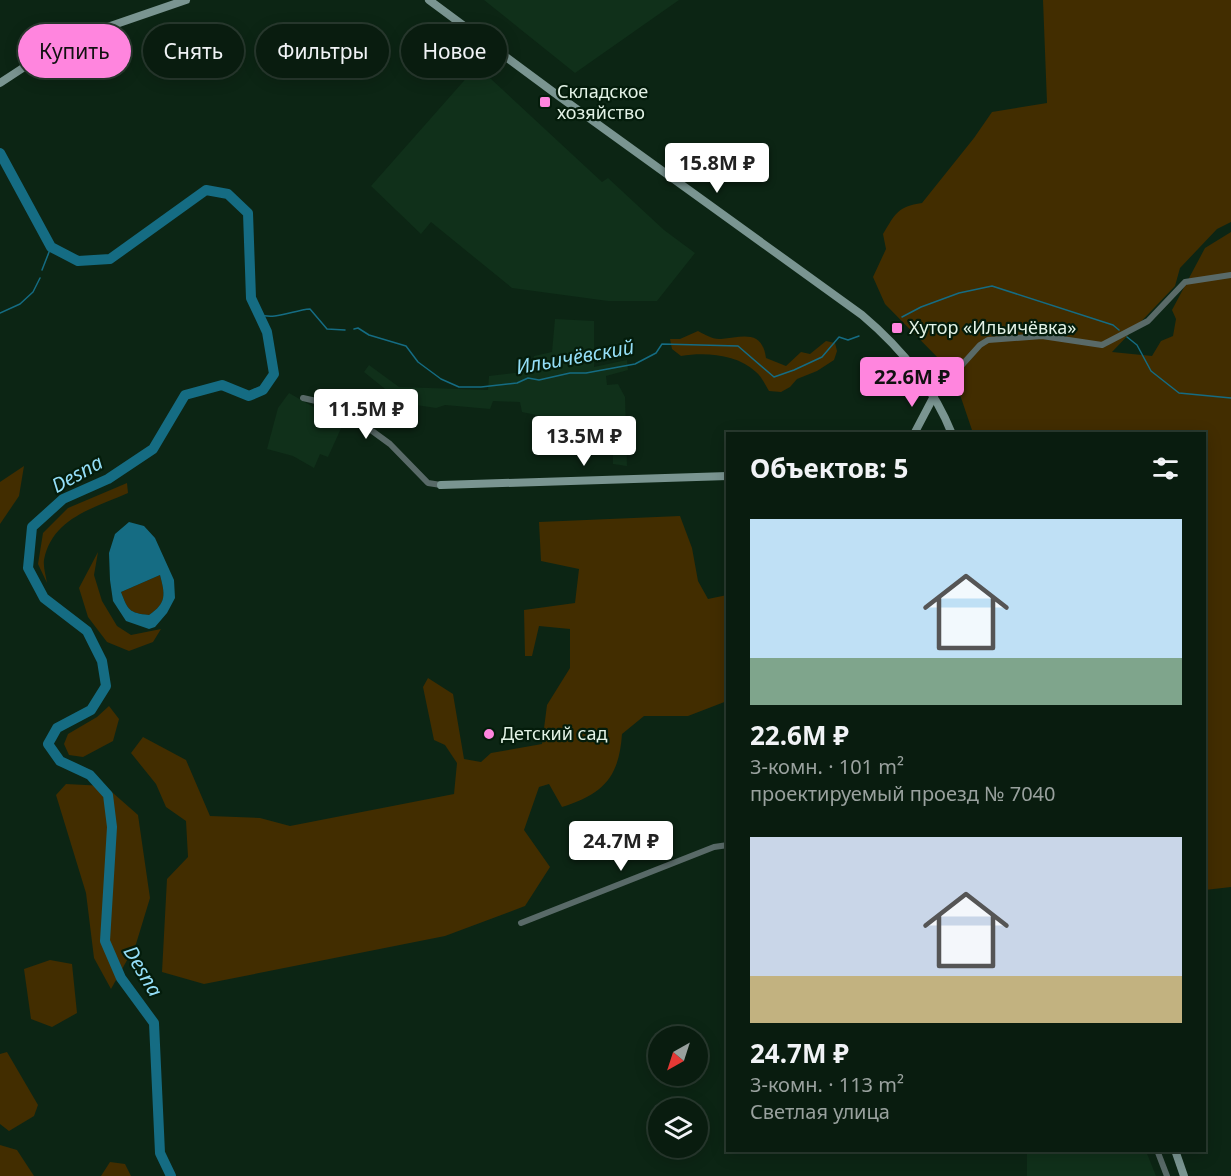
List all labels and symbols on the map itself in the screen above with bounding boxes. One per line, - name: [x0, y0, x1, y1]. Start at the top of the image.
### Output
- place label: Складское хозяйство: [557, 79, 648, 124]
- marker: Складское хозяйство: [538, 95, 552, 109]
- pin: 15.8M ₽: [662, 143, 772, 194]
- place label: Хутор «Ильичёвка»: [909, 315, 1076, 339]
- marker: Хутор «Ильичёвка»: [890, 321, 904, 335]
- water label: Ильичёвский: [514, 333, 636, 380]
- pin: 22.6M ₽: [857, 357, 967, 408]
- pin: 11.5M ₽: [311, 389, 421, 440]
- pin: 13.5M ₽: [529, 416, 639, 467]
- water label: Desna: [46, 448, 107, 499]
- place label: Детский сад: [501, 721, 607, 745]
- marker: Детский сад: [482, 727, 496, 741]
- pin: 24.7M ₽: [566, 821, 676, 872]
- water label: Desna: [118, 940, 169, 1001]
- north arrow: [648, 1026, 708, 1086]

